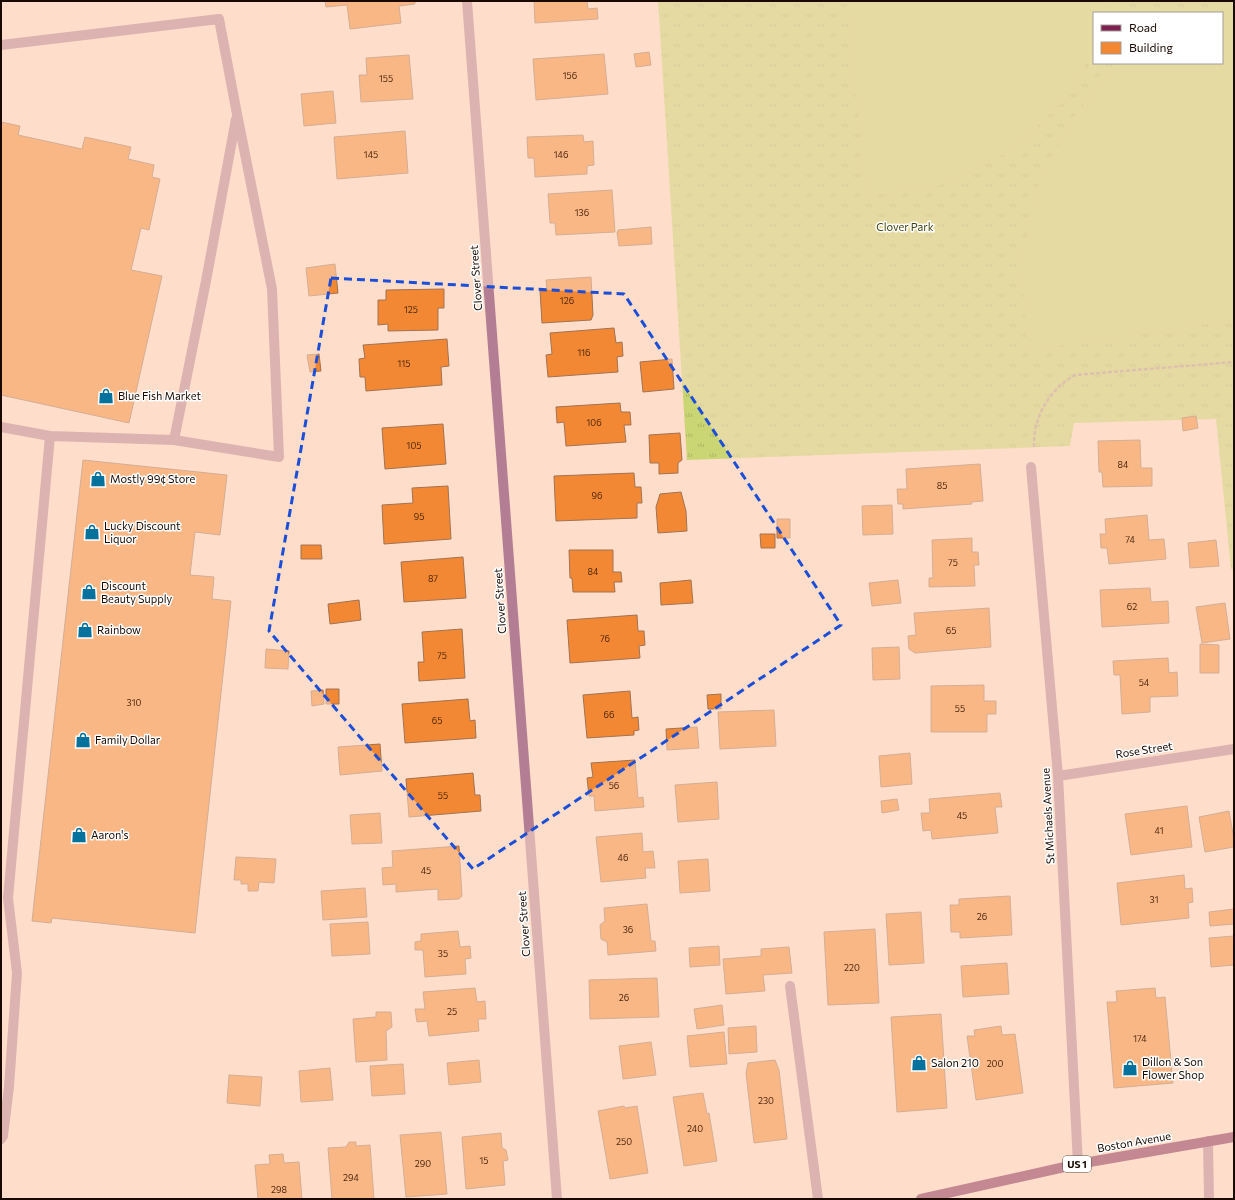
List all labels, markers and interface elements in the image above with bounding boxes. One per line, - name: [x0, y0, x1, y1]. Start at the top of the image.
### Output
- legend: [1093, 12, 1223, 64]
- text: Road: [1129, 20, 1157, 34]
- text: Building: [1129, 40, 1173, 54]
- house number: 156: [563, 70, 577, 81]
- house number: 155: [379, 73, 393, 84]
- house number: 145: [364, 149, 378, 160]
- house number: 146: [554, 149, 568, 160]
- house number: 136: [575, 207, 589, 218]
- park label: Clover Park: [876, 220, 934, 233]
- street label: Clover Street: [467, 244, 484, 311]
- house number: 126: [560, 295, 574, 306]
- house number: 125: [404, 304, 418, 315]
- house number: 116: [577, 347, 591, 358]
- house number: 115: [398, 358, 410, 369]
- shop icon: Blue Fish Market: [97, 387, 115, 405]
- place label: Blue Fish Market: [118, 389, 202, 402]
- house number: 106: [586, 417, 602, 428]
- house number: 105: [407, 440, 421, 451]
- house number: 84: [1118, 459, 1129, 470]
- shop icon: Mostly 99¢ Store: [89, 470, 107, 488]
- place label: Mostly 99¢ Store: [110, 472, 195, 485]
- house number: 85: [937, 480, 947, 491]
- house number: 96: [592, 490, 602, 501]
- house number: 95: [414, 511, 424, 522]
- place label: Lucky Discount Liquor: [104, 519, 181, 545]
- shop icon: Lucky Discount Liquor: [83, 523, 101, 541]
- house number: 74: [1125, 534, 1135, 545]
- house number: 75: [948, 557, 958, 568]
- house number: 84: [588, 566, 599, 577]
- street label: Clover Street: [491, 567, 508, 634]
- house number: 87: [428, 573, 438, 584]
- place label: Discount Beauty Supply: [101, 579, 173, 605]
- shop icon: Discount Beauty Supply: [80, 583, 98, 601]
- house number: 62: [1127, 601, 1137, 612]
- shop icon: Rainbow: [76, 621, 94, 639]
- place label: Rainbow: [97, 623, 141, 636]
- house number: 65: [946, 625, 956, 636]
- house number: 76: [600, 633, 610, 644]
- house number: 75: [437, 650, 447, 661]
- house number: 54: [1139, 677, 1150, 688]
- house number: 310: [127, 697, 142, 708]
- house number: 55: [955, 703, 965, 714]
- house number: 66: [604, 709, 614, 720]
- house number: 65: [432, 715, 442, 726]
- shop icon: Family Dollar: [74, 731, 92, 749]
- place label: Family Dollar: [95, 733, 161, 746]
- street label: Rose Street: [1115, 739, 1174, 760]
- street label: St Michaels Avenue: [1038, 767, 1057, 864]
- house number: 56: [609, 780, 619, 791]
- house number: 55: [438, 790, 448, 801]
- house number: 45: [957, 810, 967, 821]
- house number: 41: [1155, 825, 1163, 836]
- shop icon: Aaron's: [70, 826, 88, 844]
- place label: Aaron's: [91, 828, 129, 841]
- house number: 46: [618, 852, 628, 863]
- house number: 45: [421, 865, 431, 876]
- street label: Clover Street: [515, 890, 532, 957]
- house number: 31: [1150, 894, 1158, 905]
- house number: 26: [977, 911, 987, 922]
- house number: 36: [623, 924, 633, 935]
- house number: 35: [438, 948, 448, 959]
- house number: 220: [844, 962, 860, 973]
- house number: 26: [619, 992, 629, 1003]
- house number: 25: [447, 1006, 457, 1017]
- house number: 174: [1133, 1033, 1147, 1044]
- shop icon: Salon 210: [910, 1054, 928, 1072]
- place label: Dillon & Son Flower Shop: [1142, 1055, 1204, 1081]
- place label: Salon 210: [931, 1056, 979, 1069]
- house number: 200: [987, 1058, 1003, 1069]
- shop icon: Dillon & Son Flower Shop: [1121, 1059, 1139, 1077]
- house number: 230: [758, 1095, 774, 1106]
- house number: 240: [687, 1123, 703, 1134]
- street label: Boston Avenue: [1096, 1129, 1172, 1154]
- house number: 250: [616, 1136, 632, 1147]
- house number: 15: [479, 1155, 489, 1166]
- road number: US 1: [1063, 1156, 1091, 1172]
- house number: 290: [415, 1158, 431, 1169]
- house number: 294: [343, 1172, 360, 1183]
- house number: 298: [271, 1184, 287, 1195]

